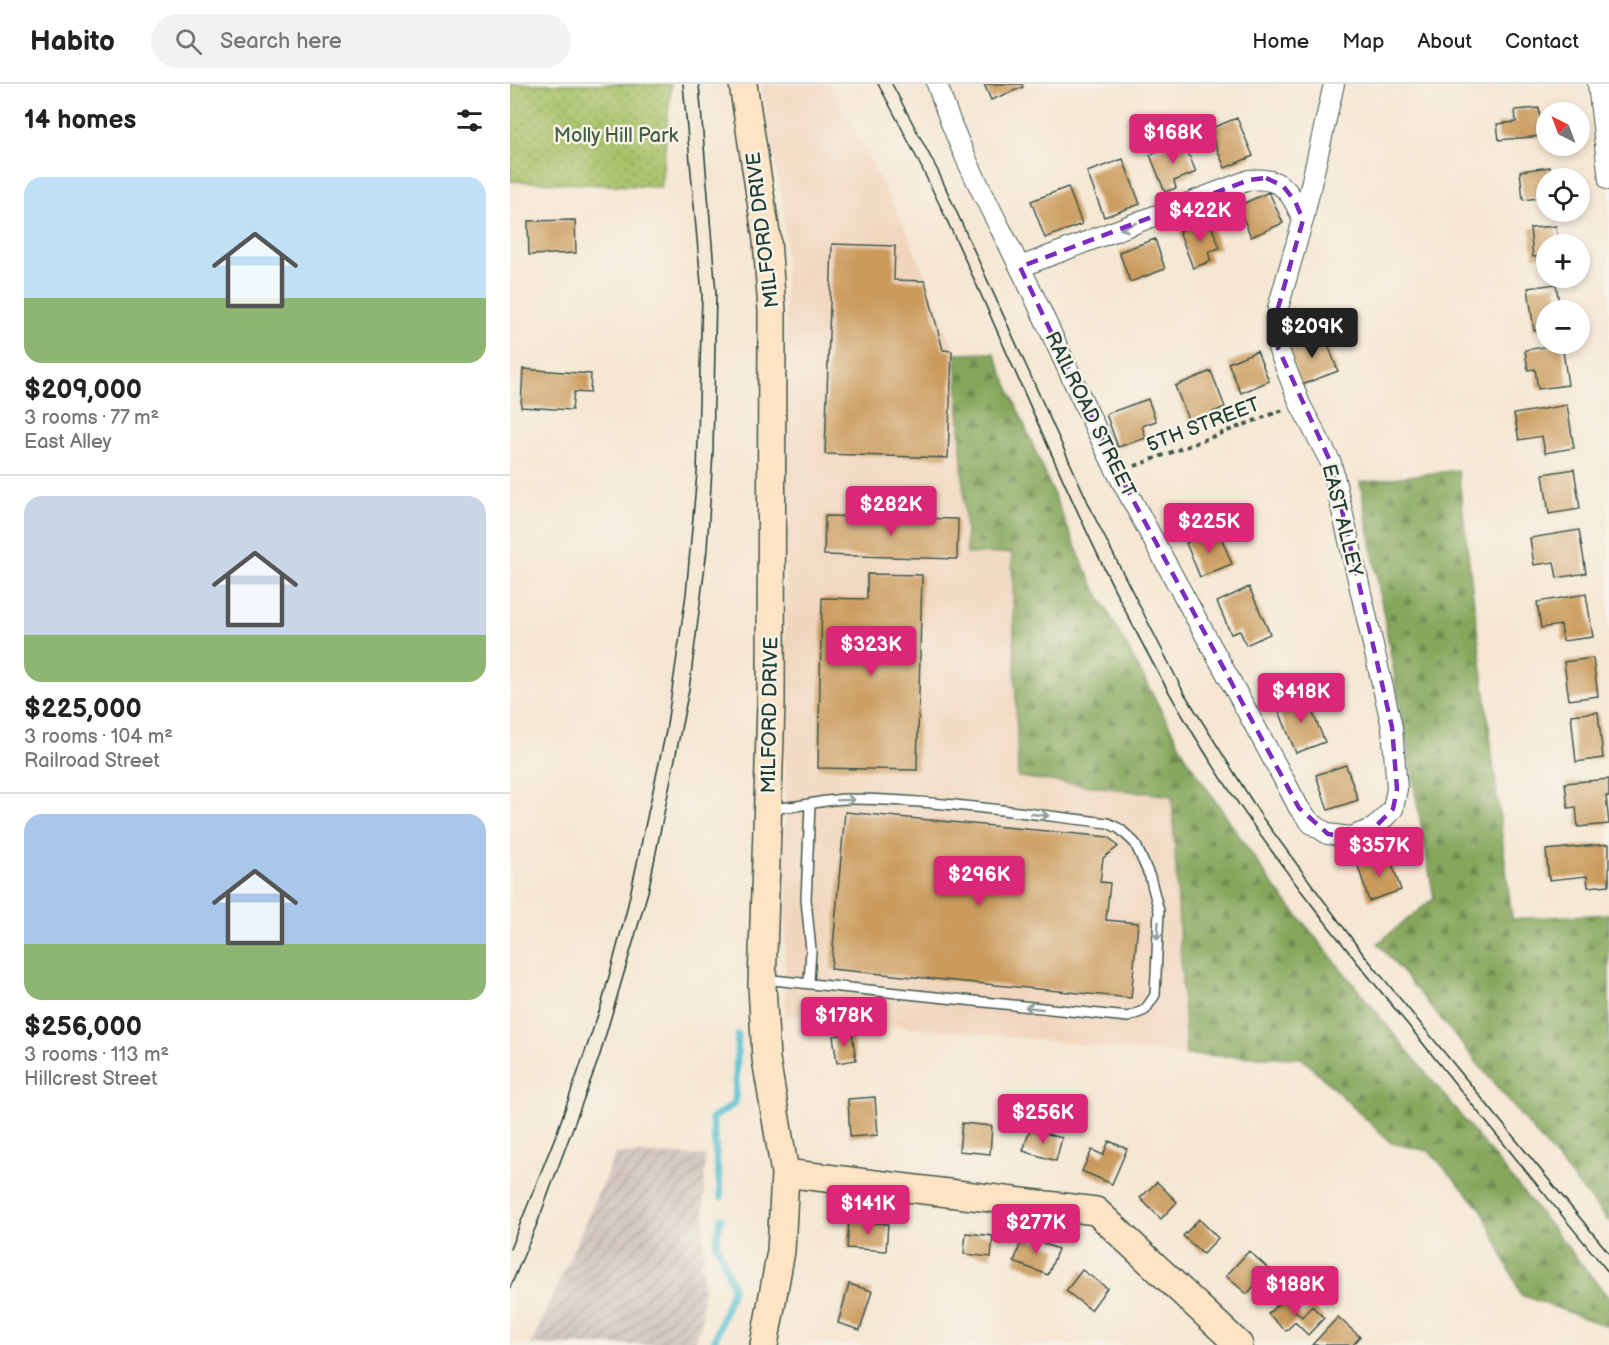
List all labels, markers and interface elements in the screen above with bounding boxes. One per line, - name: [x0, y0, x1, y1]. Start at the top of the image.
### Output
- search box: [151, 14, 571, 68]
- text: Habito: [30, 25, 115, 58]
- icon: search: [172, 25, 205, 58]
- text: Search here: [220, 28, 342, 55]
- text: Home: [1252, 29, 1309, 54]
- text: Map: [1342, 29, 1384, 54]
- text: About: [1417, 29, 1472, 54]
- text: Contact: [1505, 29, 1579, 54]
- north arrow: [1536, 102, 1590, 156]
- map controls: [1536, 102, 1590, 354]
- icon: filters: [453, 104, 486, 137]
- text: 14 homes: [24, 105, 136, 136]
- pin: $168K: [1131, 114, 1215, 165]
- text: $168K: [1143, 121, 1203, 145]
- park label: Molly Hill Park: [554, 124, 678, 148]
- street label: MILFORD DRIVE: [742, 151, 784, 309]
- button: locate: [1536, 168, 1590, 222]
- pin: $422K: [1158, 192, 1242, 243]
- text: $422K: [1169, 199, 1231, 223]
- icon: home: [201, 216, 309, 324]
- one-way arrow: [1119, 221, 1137, 232]
- button: +: [1536, 234, 1590, 288]
- button: −: [1536, 300, 1590, 354]
- pin: $209K: [1270, 308, 1354, 359]
- text: $209K: [1281, 315, 1343, 339]
- street label: RAILROAD STREET: [1040, 328, 1141, 501]
- text: $209,000: [24, 375, 142, 406]
- street label: 5TH STREET: [1143, 392, 1263, 458]
- text: 3 rooms · 77 m²: [24, 406, 159, 430]
- text: East Alley: [24, 430, 112, 454]
- street label: EAST ALLEY: [1317, 462, 1368, 579]
- pin: $282K: [849, 486, 933, 537]
- text: $282K: [860, 493, 922, 517]
- pin: $225K: [1167, 503, 1251, 554]
- text: $225K: [1178, 510, 1240, 534]
- icon: home: [201, 535, 309, 643]
- pin: $323K: [829, 626, 913, 677]
- text: $323K: [840, 633, 902, 657]
- street label: MILFORD DRIVE: [757, 636, 783, 794]
- pin: $418K: [1259, 673, 1343, 724]
- text: $418K: [1272, 680, 1330, 704]
- text: $225,000: [24, 694, 142, 725]
- text: 3 rooms · 104 m²: [24, 725, 173, 749]
- text: Railroad Street: [24, 749, 160, 773]
- one-way arrow: [835, 794, 855, 805]
- one-way arrow: [1030, 810, 1050, 821]
- pin: $357K: [1337, 827, 1421, 878]
- text: $357K: [1348, 834, 1410, 858]
- icon: home: [201, 853, 309, 961]
- pin: $296K: [937, 856, 1021, 907]
- text: $296K: [948, 863, 1010, 887]
- one-way arrow: [1152, 921, 1163, 941]
- pin: $178K: [802, 997, 886, 1048]
- one-way arrow: [1024, 1002, 1044, 1013]
- text: $178K: [815, 1004, 873, 1028]
- text: $256,000: [24, 1012, 142, 1043]
- text: 3 rooms · 113 m²: [24, 1043, 169, 1067]
- text: Hillcrest Street: [24, 1067, 157, 1091]
- pin: $256K: [1001, 1094, 1085, 1145]
- text: $256K: [1012, 1101, 1074, 1125]
- pin: $141K: [826, 1185, 910, 1236]
- text: $141K: [841, 1192, 896, 1216]
- pin: $277K: [994, 1204, 1078, 1255]
- text: $277K: [1006, 1211, 1066, 1235]
- pin: $188K: [1253, 1266, 1337, 1317]
- text: $188K: [1265, 1273, 1325, 1297]

